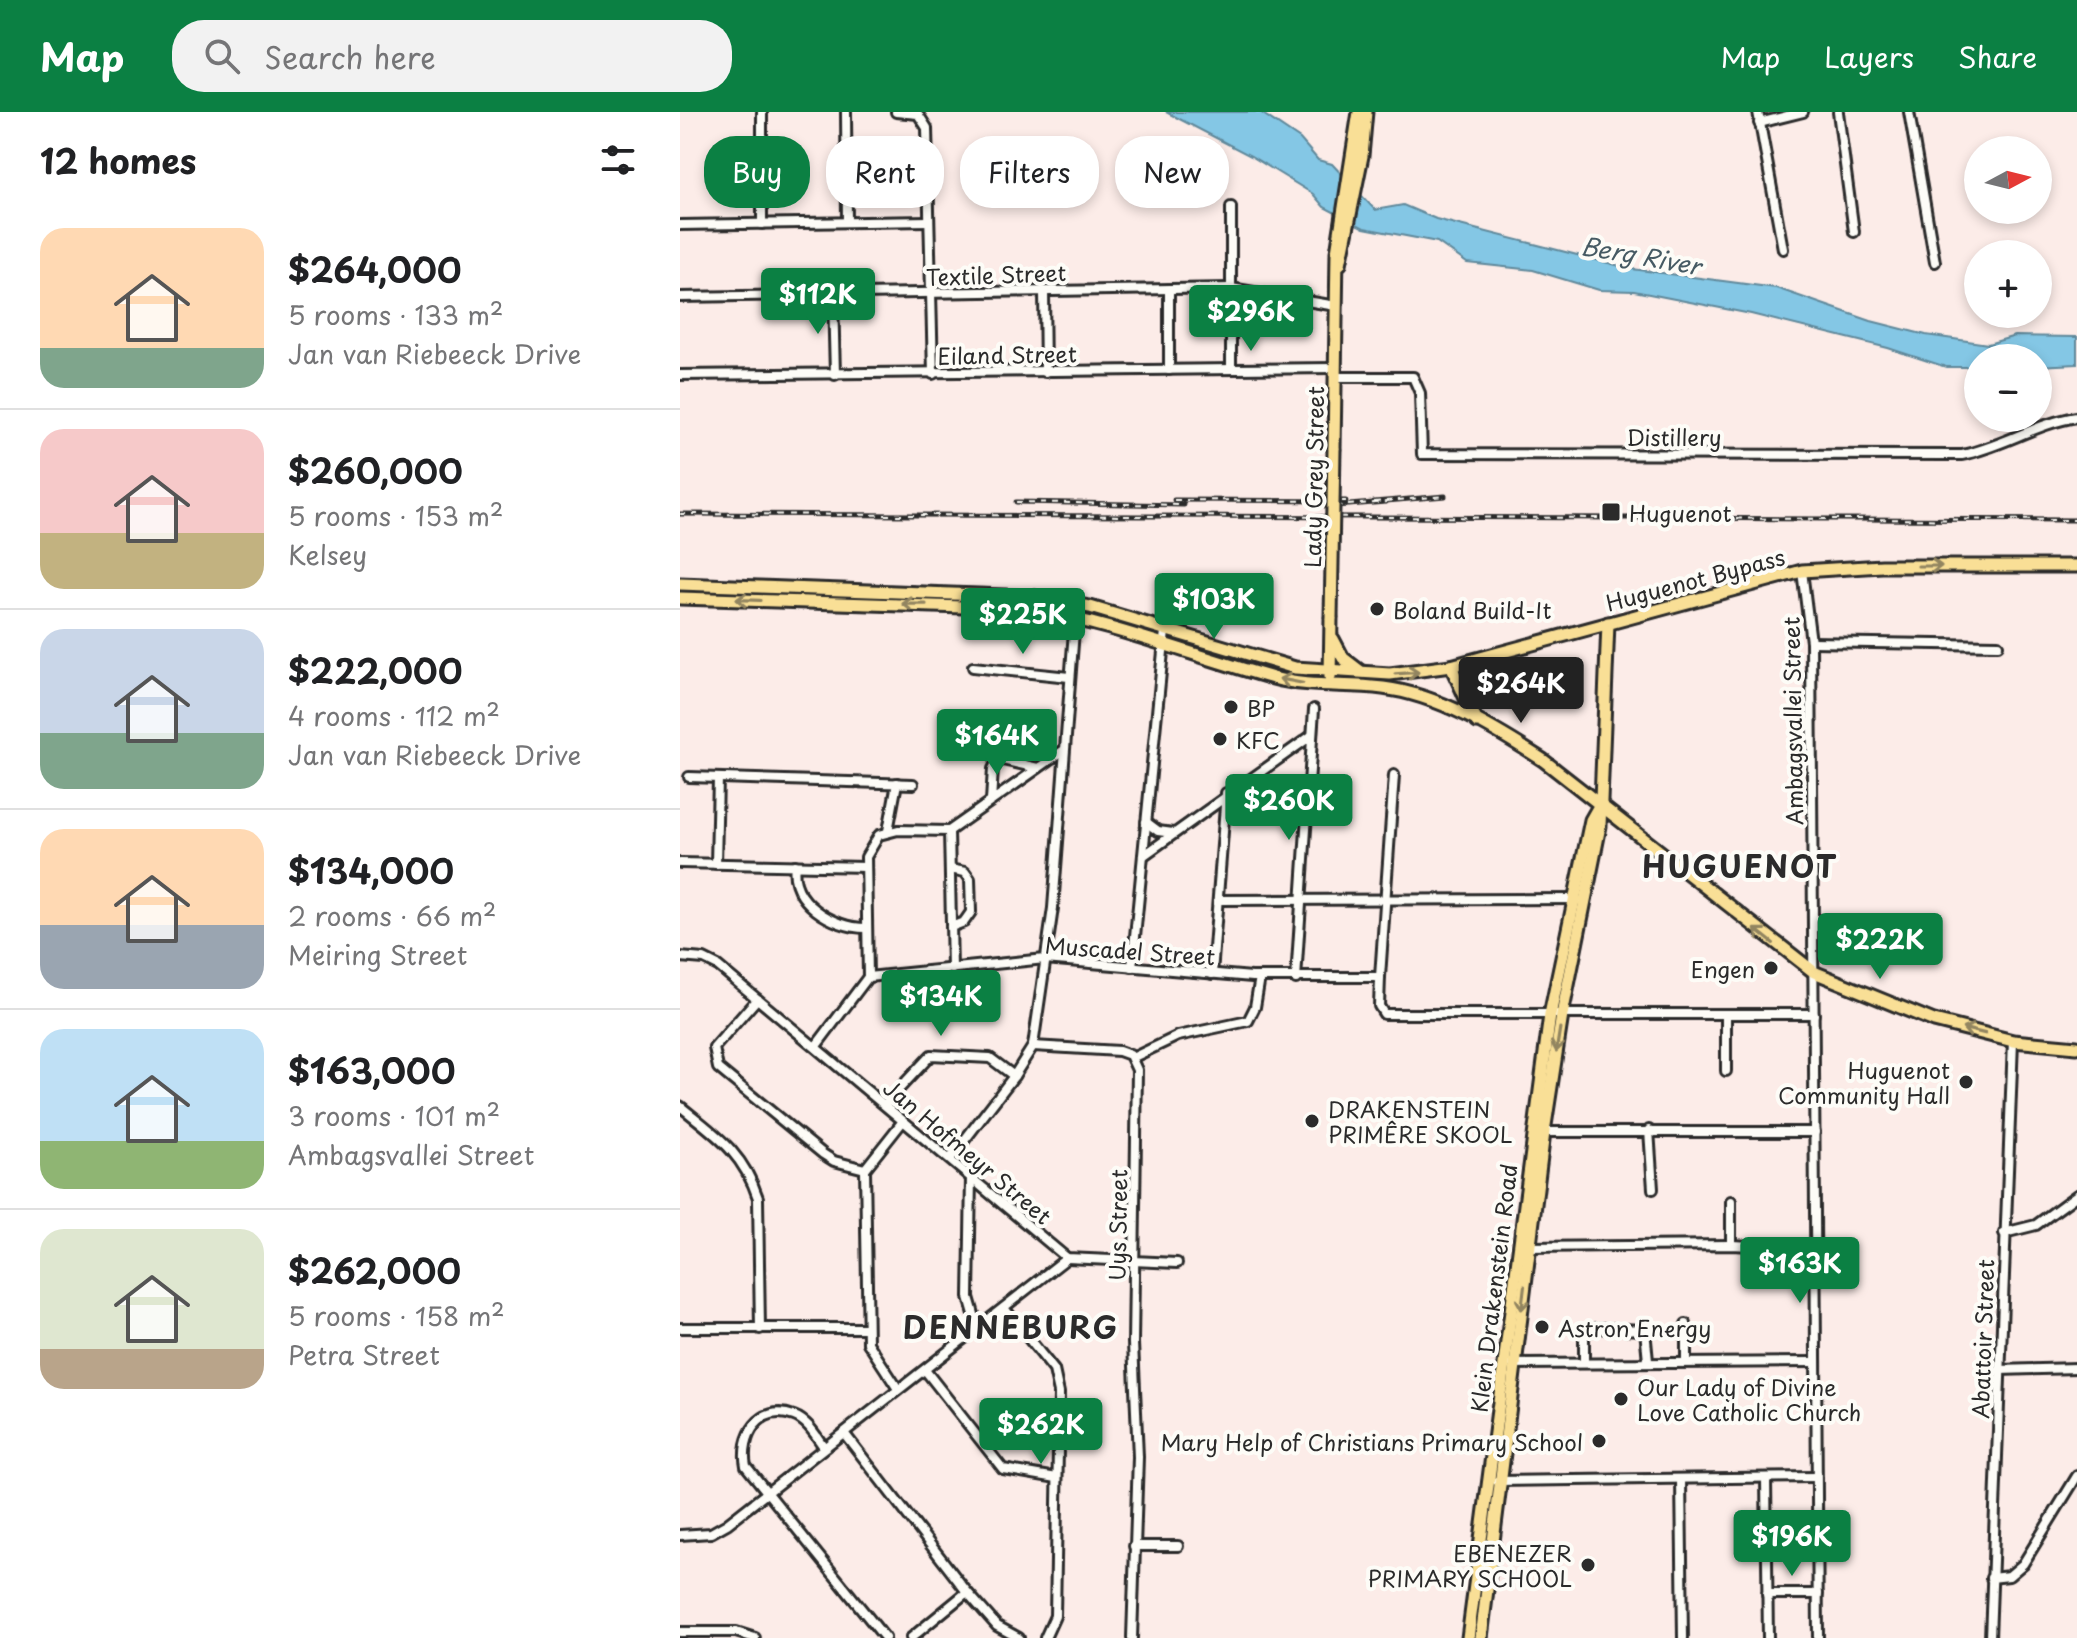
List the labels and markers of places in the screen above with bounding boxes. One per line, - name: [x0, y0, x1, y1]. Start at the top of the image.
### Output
- pin: $112K: [762, 268, 874, 336]
- pin: $296K: [1195, 285, 1307, 353]
- place label: Huguenot: [1629, 496, 1732, 529]
- marker: Huguenot: [1600, 501, 1622, 523]
- pin: $103K: [1158, 573, 1270, 641]
- pin: $225K: [967, 588, 1079, 656]
- place label: Boland Build-It: [1393, 593, 1551, 626]
- marker: Boland Build-It: [1368, 600, 1386, 618]
- pin: $264K: [1465, 657, 1577, 725]
- place label: BP: [1247, 691, 1275, 724]
- marker: BP: [1222, 698, 1240, 716]
- pin: $164K: [941, 709, 1053, 777]
- place label: KFC: [1236, 723, 1280, 756]
- marker: KFC: [1211, 730, 1229, 748]
- pin: $260K: [1233, 774, 1345, 842]
- pin: $222K: [1824, 913, 1936, 981]
- place label: Engen: [1691, 952, 1755, 985]
- marker: Engen: [1762, 959, 1780, 977]
- pin: $134K: [885, 970, 997, 1038]
- place label: Huguenot Community Hall: [1778, 1053, 1950, 1111]
- marker: Huguenot Community Hall: [1957, 1073, 1975, 1091]
- place label: DRAKENSTEIN PRIMÊRE SKOOL: [1328, 1092, 1513, 1150]
- marker: DRAKENSTEIN PRIMÊRE SKOOL: [1303, 1112, 1321, 1130]
- pin: $163K: [1744, 1237, 1856, 1305]
- place label: Astron Energy: [1558, 1311, 1711, 1344]
- marker: Astron Energy: [1533, 1318, 1551, 1336]
- place label: Our Lady of Divine Love Catholic Church: [1637, 1370, 1862, 1428]
- marker: Our Lady of Divine Love Catholic Church: [1612, 1390, 1630, 1408]
- pin: $262K: [985, 1398, 1097, 1466]
- place label: Mary Help of Christians Primary School: [1161, 1425, 1583, 1458]
- marker: Mary Help of Christians Primary School: [1590, 1432, 1608, 1450]
- pin: $196K: [1736, 1510, 1848, 1578]
- place label: EBENEZER PRIMARY SCHOOL: [1367, 1536, 1572, 1594]
- marker: EBENEZER PRIMARY SCHOOL: [1579, 1556, 1597, 1574]

